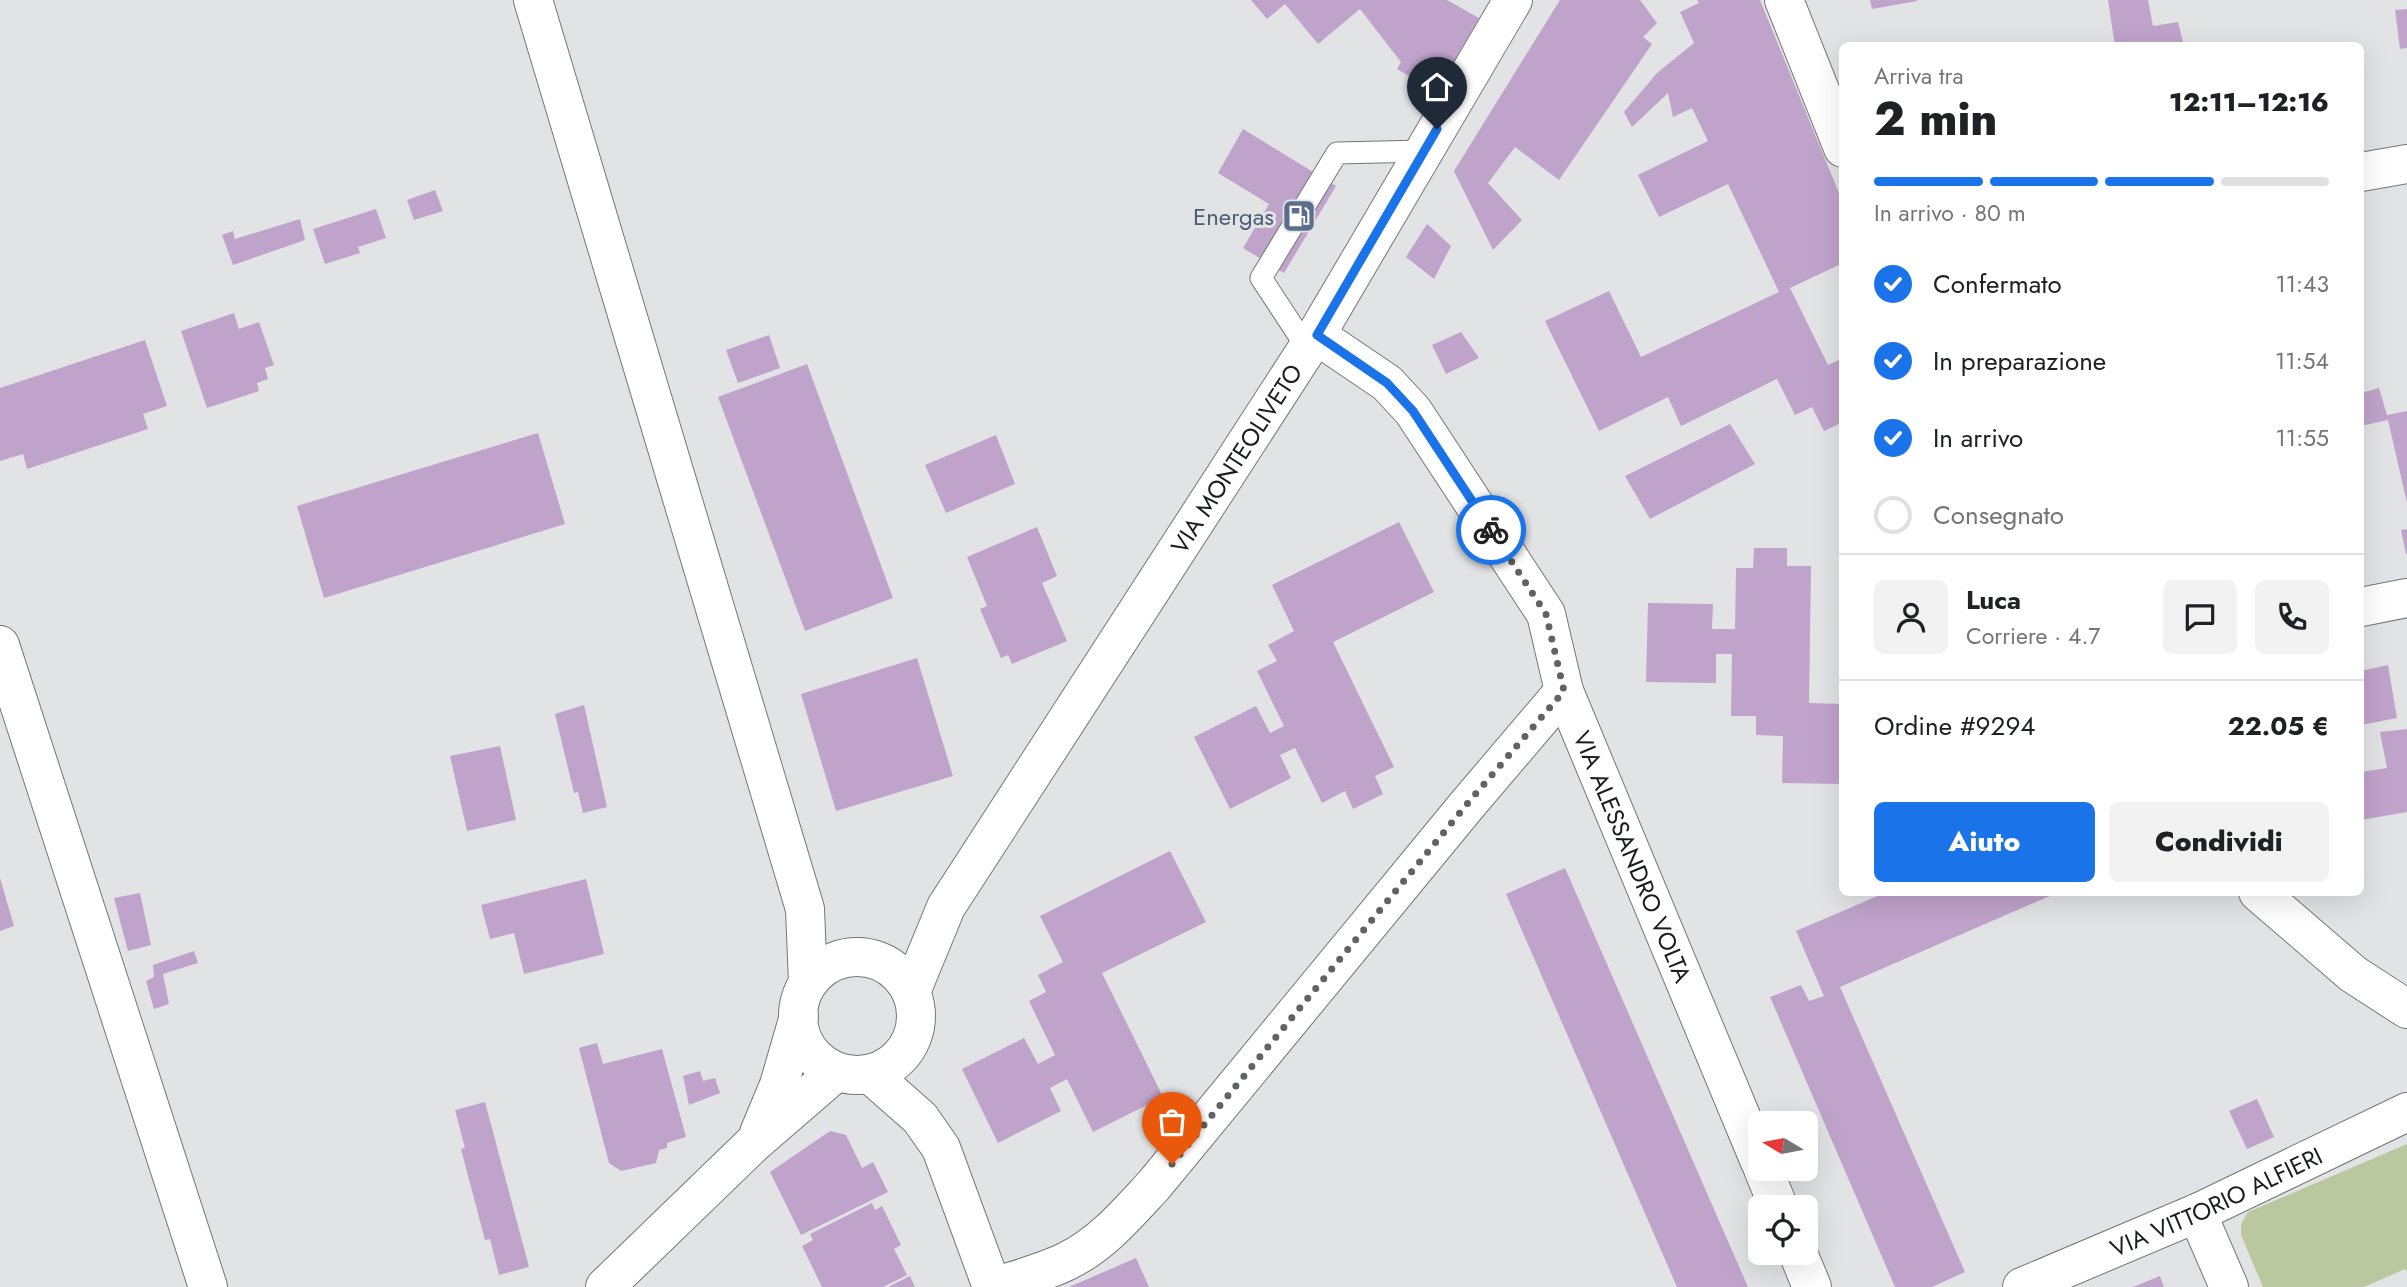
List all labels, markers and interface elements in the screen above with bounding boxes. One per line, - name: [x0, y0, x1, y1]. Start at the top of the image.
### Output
- pin: [1407, 57, 1467, 129]
- text: Arriva tra: [1874, 59, 1964, 93]
- icon: home: [1418, 68, 1456, 106]
- text: 12:11–12:16: [2169, 83, 2329, 121]
- text: 2 min: [1874, 86, 1998, 152]
- text: In arrivo · 80 m: [1874, 196, 2026, 230]
- fuel station icon: Energas: [1280, 197, 1318, 235]
- place label: Energas: [1193, 199, 1274, 234]
- icon: check: [1874, 265, 1912, 303]
- text: Confermato: [1933, 265, 2062, 303]
- text: 11:43: [2275, 267, 2329, 301]
- icon: check: [1874, 342, 1912, 380]
- text: In preparazione: [1933, 342, 2106, 380]
- text: 11:54: [2275, 344, 2329, 378]
- street label: VIA MONTEOLIVETO: [1162, 357, 1310, 560]
- icon: check: [1874, 419, 1912, 457]
- text: In arrivo: [1933, 419, 2023, 457]
- text: 11:55: [2275, 421, 2329, 455]
- courier: [1456, 495, 1526, 565]
- text: Consegnato: [1933, 496, 2064, 534]
- icon: bike: [1472, 511, 1510, 549]
- button: person: [1874, 580, 1948, 654]
- button: chat: [2163, 580, 2237, 654]
- button: phone: [2255, 580, 2329, 654]
- text: Luca: [1966, 581, 2021, 619]
- text: Corriere · 4.7: [1966, 619, 2100, 653]
- text: Ordine #9294: [1874, 707, 2036, 745]
- text: 22.05 €: [2228, 707, 2329, 745]
- street label: VIA ALESSANDRO VOLTA: [1565, 725, 1701, 988]
- button: Aiuto: [1874, 802, 2095, 882]
- button: Condividi: [2109, 802, 2329, 882]
- pin: [1142, 1092, 1202, 1164]
- icon: bag: [1153, 1103, 1191, 1141]
- north arrow: [1748, 1111, 1818, 1181]
- map controls: [1748, 1111, 1818, 1265]
- street label: VIA VITTORIO ALFIERI: [2105, 1138, 2328, 1265]
- button: locate: [1748, 1195, 1818, 1265]

